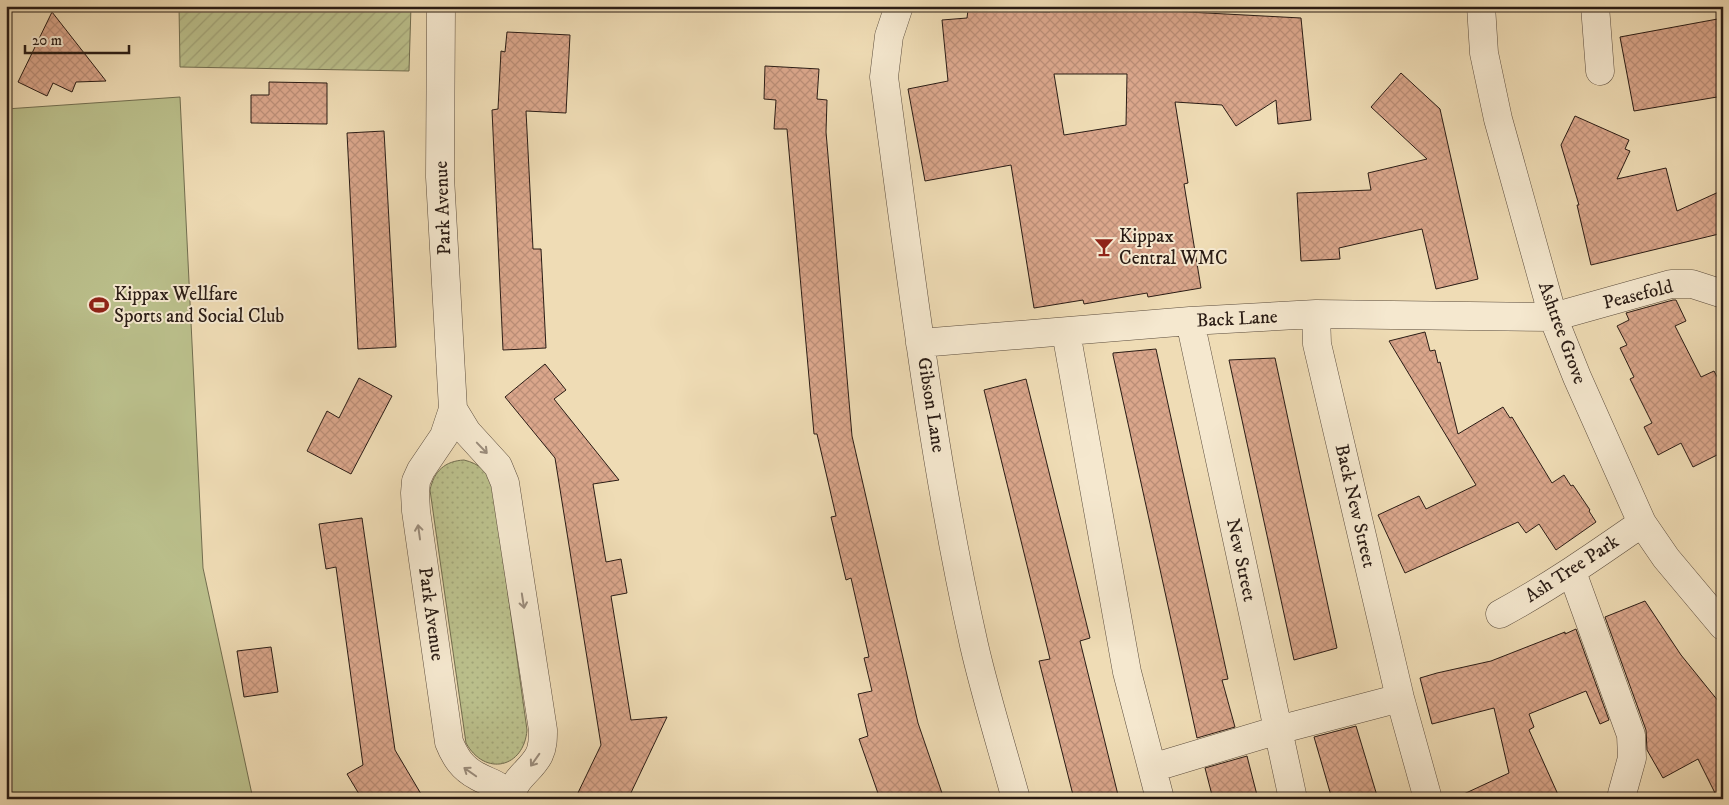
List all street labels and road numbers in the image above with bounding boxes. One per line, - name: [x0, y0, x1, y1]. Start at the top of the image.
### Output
- street label: Park Avenue: [430, 160, 456, 256]
- street label: Peasefold: [1601, 275, 1676, 315]
- street label: Ashtree Grove: [1533, 279, 1591, 387]
- street label: Back Lane: [1196, 305, 1278, 333]
- street label: Gibson Lane: [912, 356, 950, 454]
- street label: Back New Street: [1330, 442, 1380, 570]
- street label: New Street: [1221, 516, 1261, 604]
- street label: Ash Tree Park: [1521, 530, 1624, 608]
- street label: Park Avenue: [413, 566, 449, 662]

